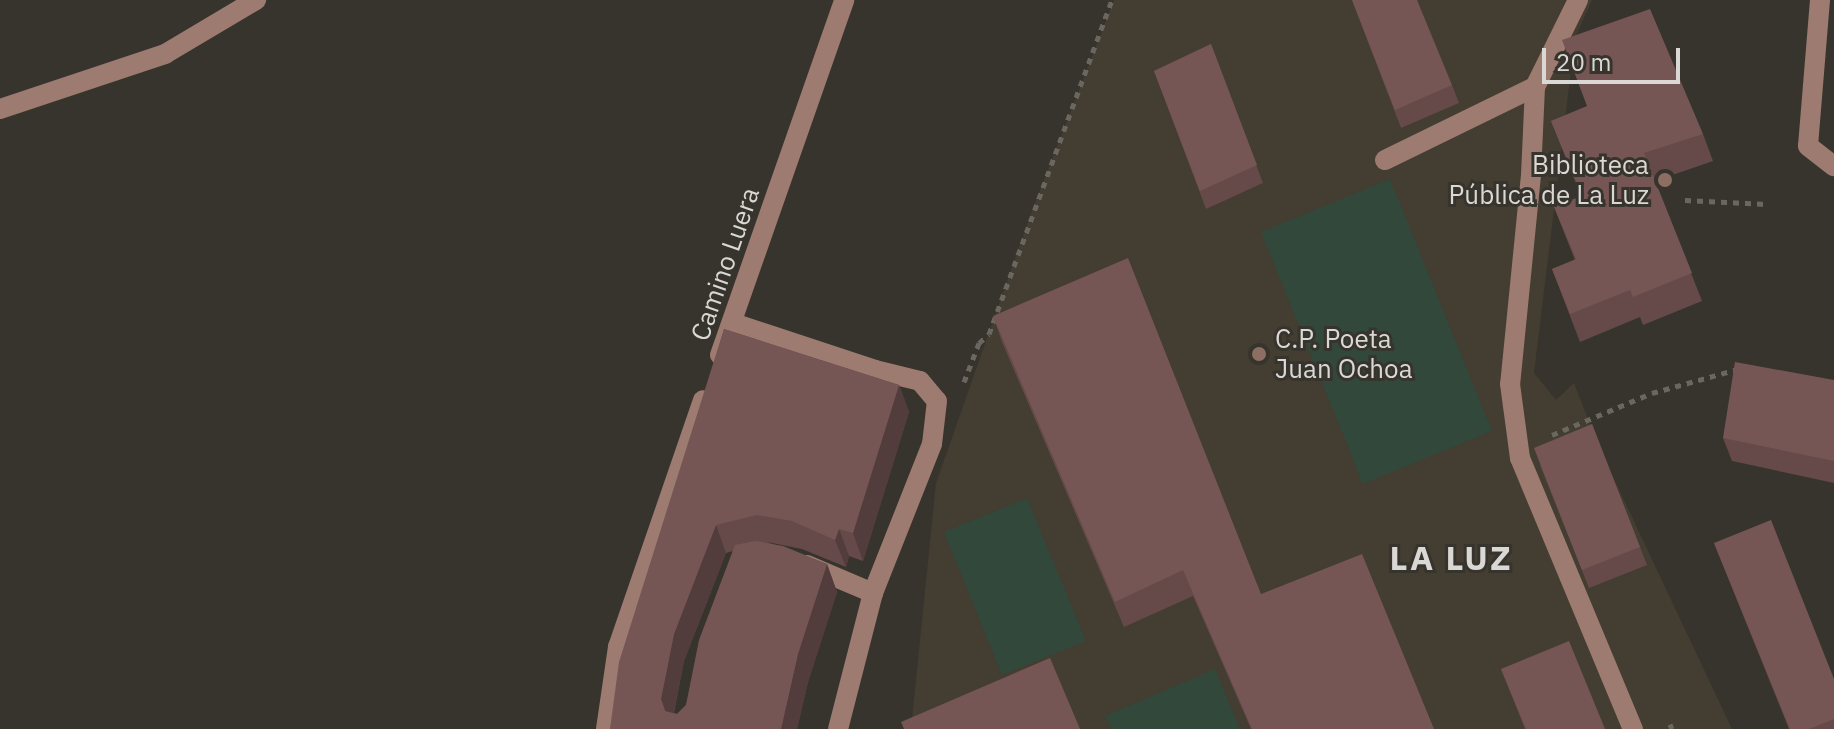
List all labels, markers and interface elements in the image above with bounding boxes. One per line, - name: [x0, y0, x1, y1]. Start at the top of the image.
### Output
- scale bar: [1546, 32, 1684, 82]
- text: 20 m: [1556, 46, 1611, 78]
- place label: Biblioteca Pública de La Luz: [1449, 149, 1649, 210]
- marker: Biblioteca Pública de La Luz: [1656, 171, 1674, 189]
- street label: Camino Luera: [684, 183, 766, 345]
- place label: C.P. Poeta Juan Ochoa: [1275, 323, 1413, 384]
- marker: C.P. Poeta Juan Ochoa: [1250, 345, 1268, 363]
- district label: LA LUZ: [1389, 538, 1513, 578]

